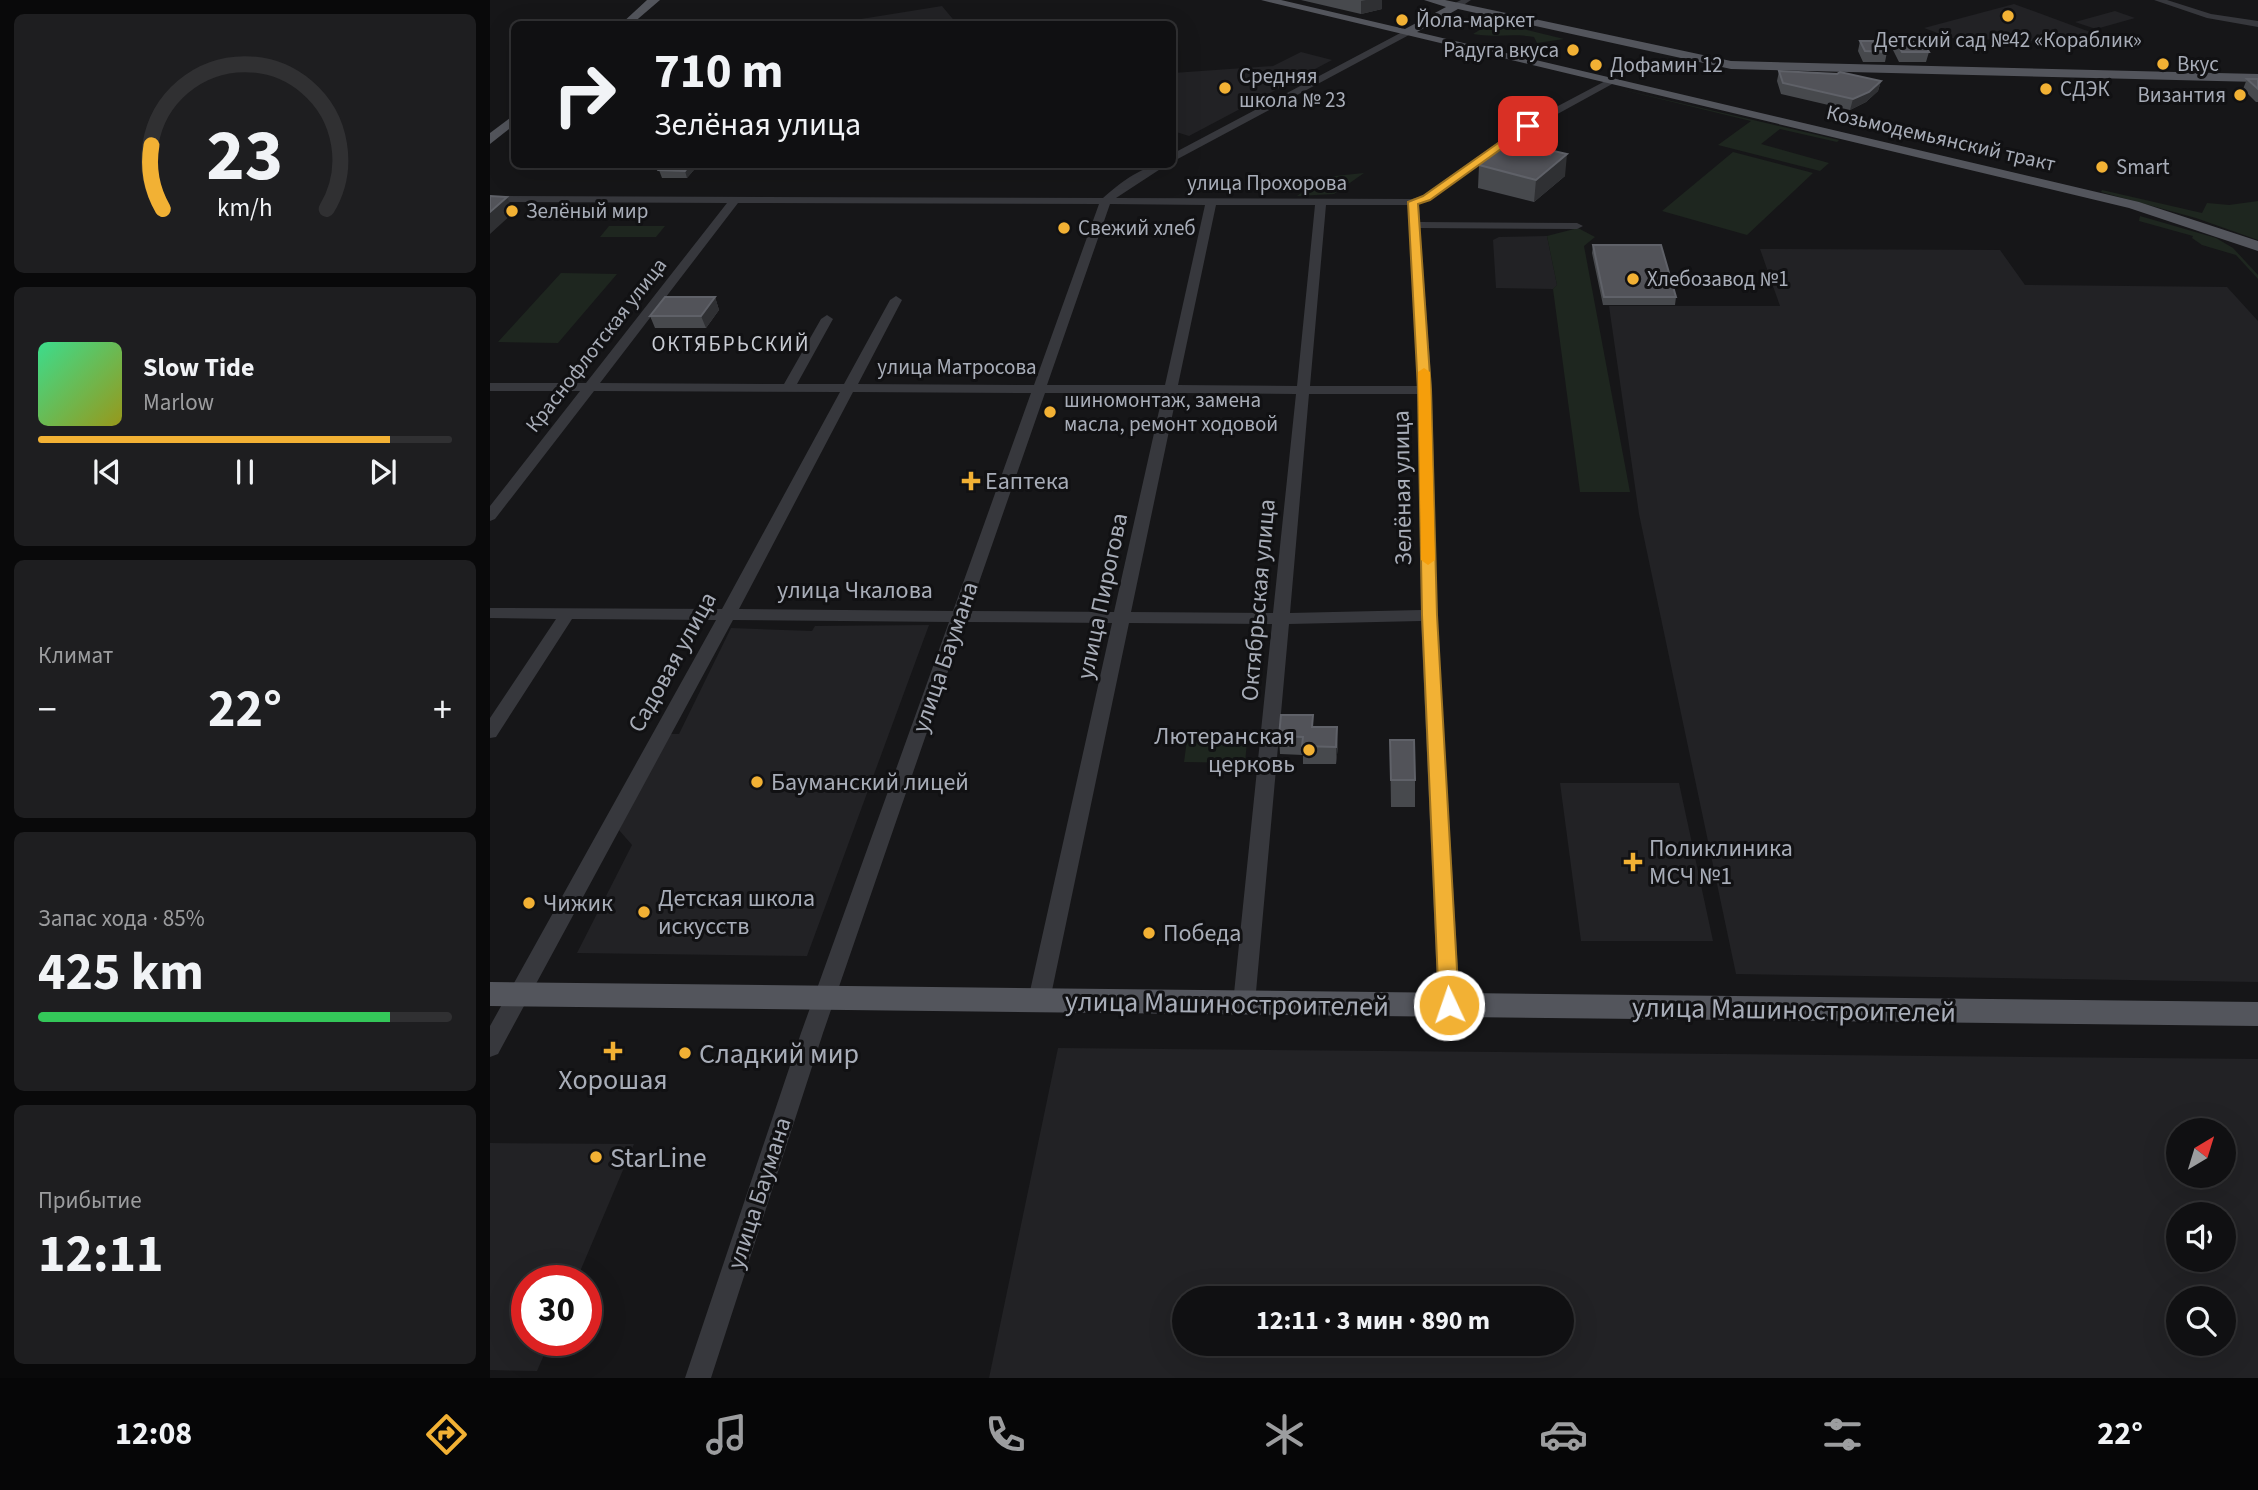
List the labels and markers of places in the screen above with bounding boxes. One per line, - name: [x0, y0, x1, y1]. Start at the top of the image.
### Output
- place label: Йола-маркет: [1416, 5, 1535, 35]
- marker: Детский сад №42 «Кораблик»: [2000, 8, 2016, 24]
- marker: Йола-маркет: [1394, 12, 1410, 28]
- place label: Детский сад №42 «Кораблик»: [1874, 25, 2142, 55]
- place label: Радуга вкуса: [1443, 35, 1559, 65]
- marker: Радуга вкуса: [1565, 42, 1581, 58]
- place label: Вкус: [2177, 49, 2219, 79]
- place label: Дофамин 12: [1610, 50, 1723, 80]
- marker: Вкус: [2155, 56, 2171, 72]
- marker: Дофамин 12: [1588, 57, 1604, 73]
- place label: Средняя школа № 23: [1239, 61, 1346, 115]
- place label: СДЭК: [2060, 74, 2110, 104]
- marker: Средняя школа № 23: [1217, 80, 1233, 96]
- place label: Византия: [2137, 80, 2226, 110]
- marker: СДЭК: [2038, 81, 2054, 97]
- marker: Византия: [2232, 87, 2248, 103]
- pin: [1498, 96, 1558, 156]
- place label: Smart: [2116, 152, 2170, 182]
- marker: Smart: [2094, 159, 2110, 175]
- place label: Зелёный мир: [526, 196, 648, 226]
- marker: Зелёный мир: [504, 203, 520, 219]
- place label: Свежий хлеб: [1078, 213, 1196, 243]
- marker: Свежий хлеб: [1056, 220, 1072, 236]
- place label: Хлебозавод №1: [1647, 264, 1789, 294]
- marker: Хлебозавод №1: [1625, 271, 1641, 287]
- place label: шиномонтаж, замена масла, ремонт ходовой: [1064, 385, 1278, 439]
- marker: шиномонтаж, замена масла, ремонт ходовой: [1042, 404, 1058, 420]
- place label: Еаптека: [985, 464, 1069, 499]
- marker: Еаптека: [963, 473, 979, 489]
- place label: Лютеранская церковь: [1154, 719, 1295, 782]
- marker: Лютеранская церковь: [1301, 742, 1317, 758]
- place label: Бауманский лицей: [771, 765, 969, 800]
- marker: Бауманский лицей: [749, 774, 765, 790]
- place label: Поликлиника МСЧ №1: [1649, 831, 1793, 894]
- marker: Поликлиника МСЧ №1: [1623, 852, 1643, 872]
- place label: Детская школа искусств: [658, 881, 815, 944]
- place label: Чижик: [543, 886, 613, 921]
- marker: Чижик: [521, 895, 537, 911]
- marker: Детская школа искусств: [636, 904, 652, 920]
- place label: Победа: [1163, 916, 1241, 951]
- marker: Победа: [1141, 925, 1157, 941]
- place label: Сладкий мир: [699, 1034, 859, 1074]
- marker: Хорошая: [605, 1043, 621, 1059]
- marker: Сладкий мир: [677, 1045, 693, 1061]
- place label: Хорошая: [558, 1060, 668, 1100]
- place label: StarLine: [610, 1138, 707, 1178]
- marker: StarLine: [588, 1149, 604, 1165]

